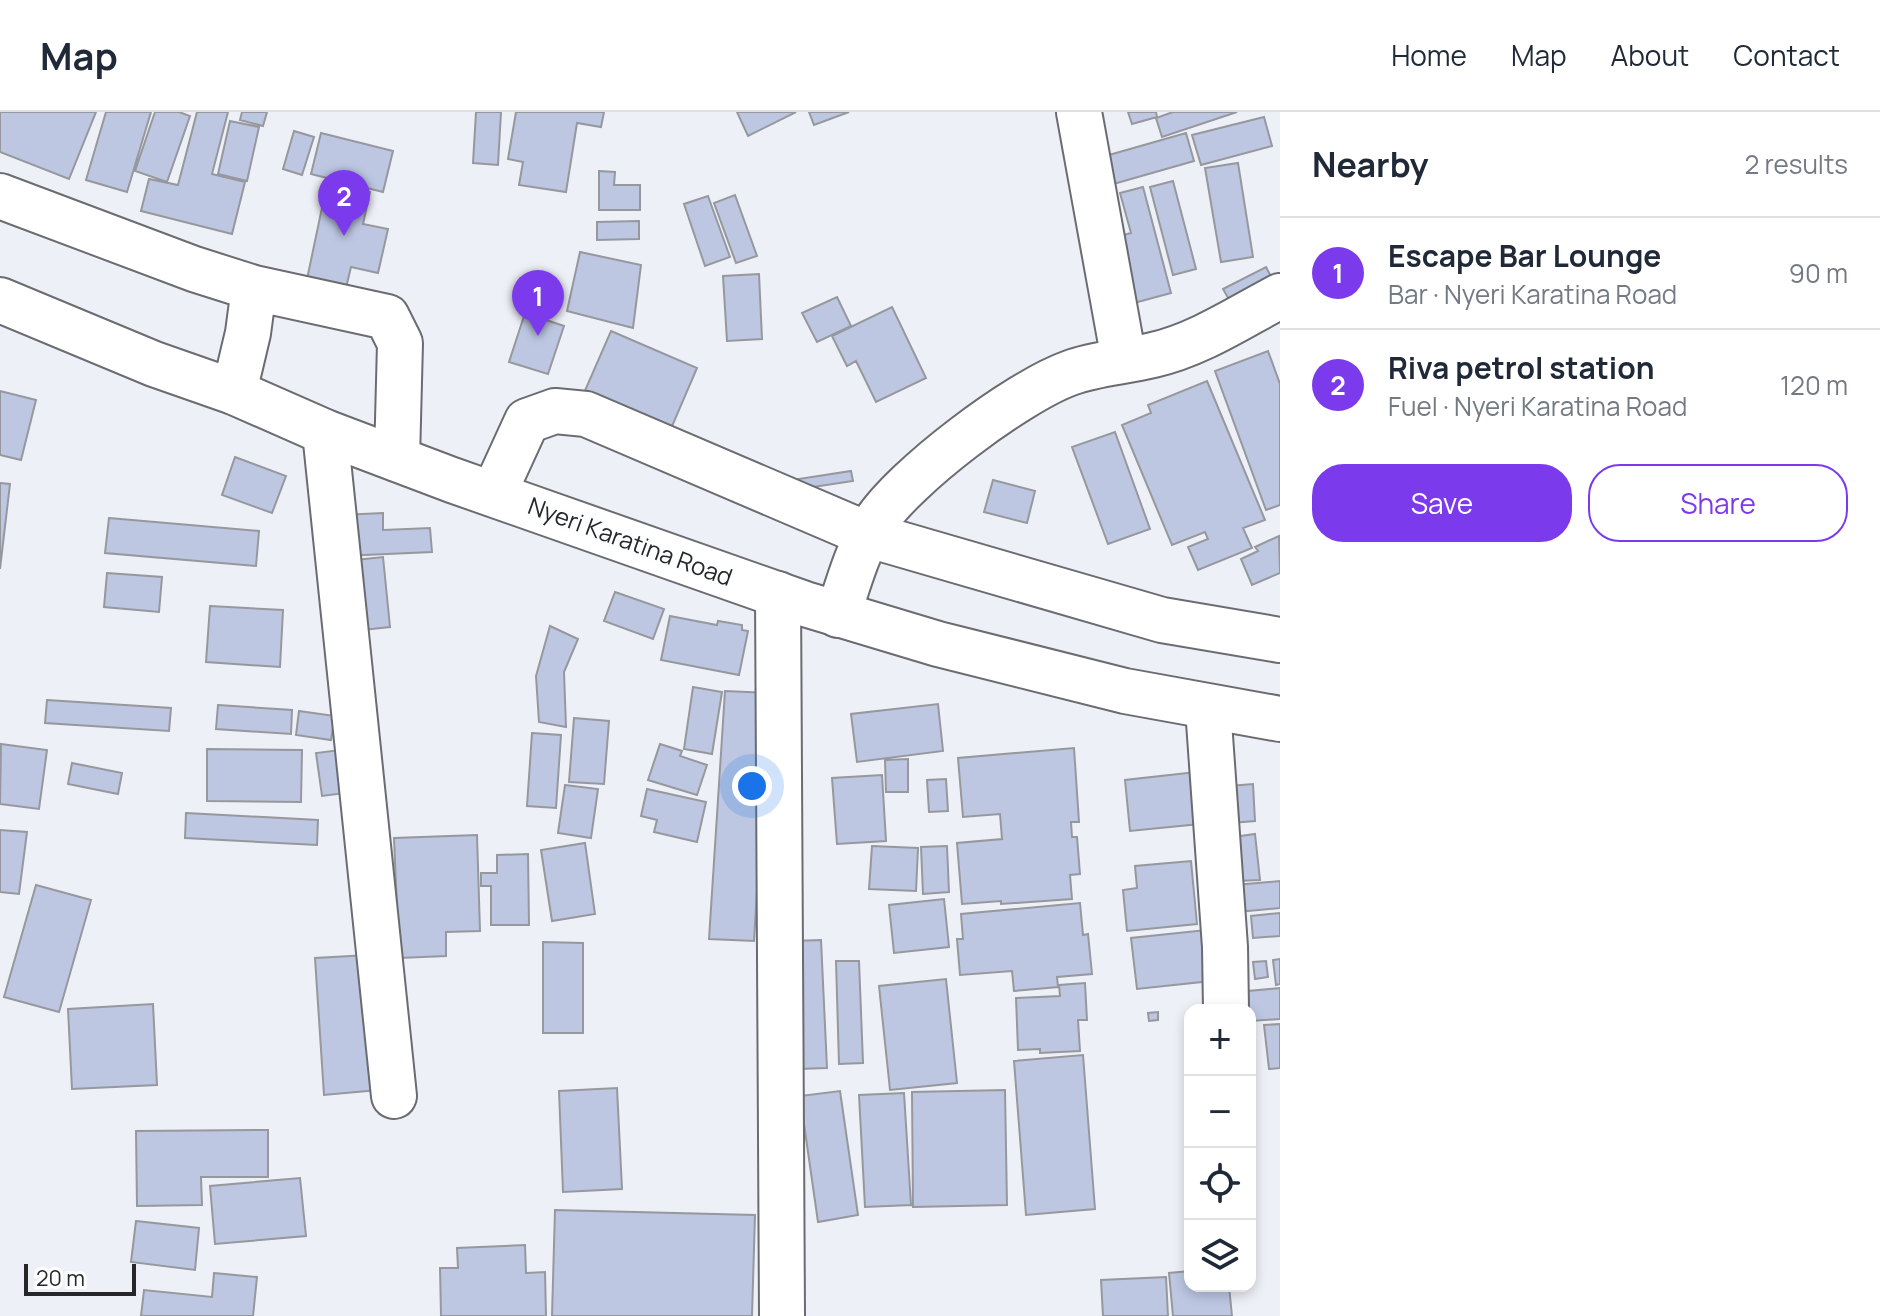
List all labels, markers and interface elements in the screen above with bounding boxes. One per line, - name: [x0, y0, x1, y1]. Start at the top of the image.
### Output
- text: Map: [40, 29, 118, 81]
- text: Home: [1391, 36, 1467, 74]
- text: Map: [1511, 36, 1567, 74]
- text: About: [1611, 36, 1689, 74]
- text: Contact: [1733, 36, 1840, 74]
- text: Nearby: [1312, 141, 1428, 187]
- text: 2 results: [1744, 146, 1848, 182]
- pin: 2: [318, 170, 370, 236]
- text: Escape Bar Lounge: [1388, 235, 1661, 276]
- text: 1: [1332, 255, 1344, 291]
- text: 90 m: [1789, 255, 1848, 291]
- pin: 1: [512, 270, 564, 336]
- text: Bar · Nyeri Karatina Road: [1388, 276, 1677, 312]
- text: Riva petrol station: [1388, 347, 1655, 388]
- text: 2: [1330, 367, 1346, 403]
- text: 120 m: [1780, 367, 1848, 403]
- text: Fuel · Nyeri Karatina Road: [1388, 388, 1687, 424]
- button: Save: [1312, 464, 1572, 542]
- button: Share: [1588, 464, 1848, 542]
- street label: Nyeri Karatina Road: [524, 488, 737, 593]
- your location: [732, 766, 772, 806]
- map controls: [1184, 1004, 1256, 1292]
- button: +: [1184, 1004, 1256, 1076]
- button: −: [1184, 1076, 1256, 1148]
- button: locate: [1184, 1148, 1256, 1220]
- button: layers: [1184, 1220, 1256, 1292]
- scale bar: [24, 1260, 136, 1296]
- text: 20 m: [36, 1263, 85, 1293]

